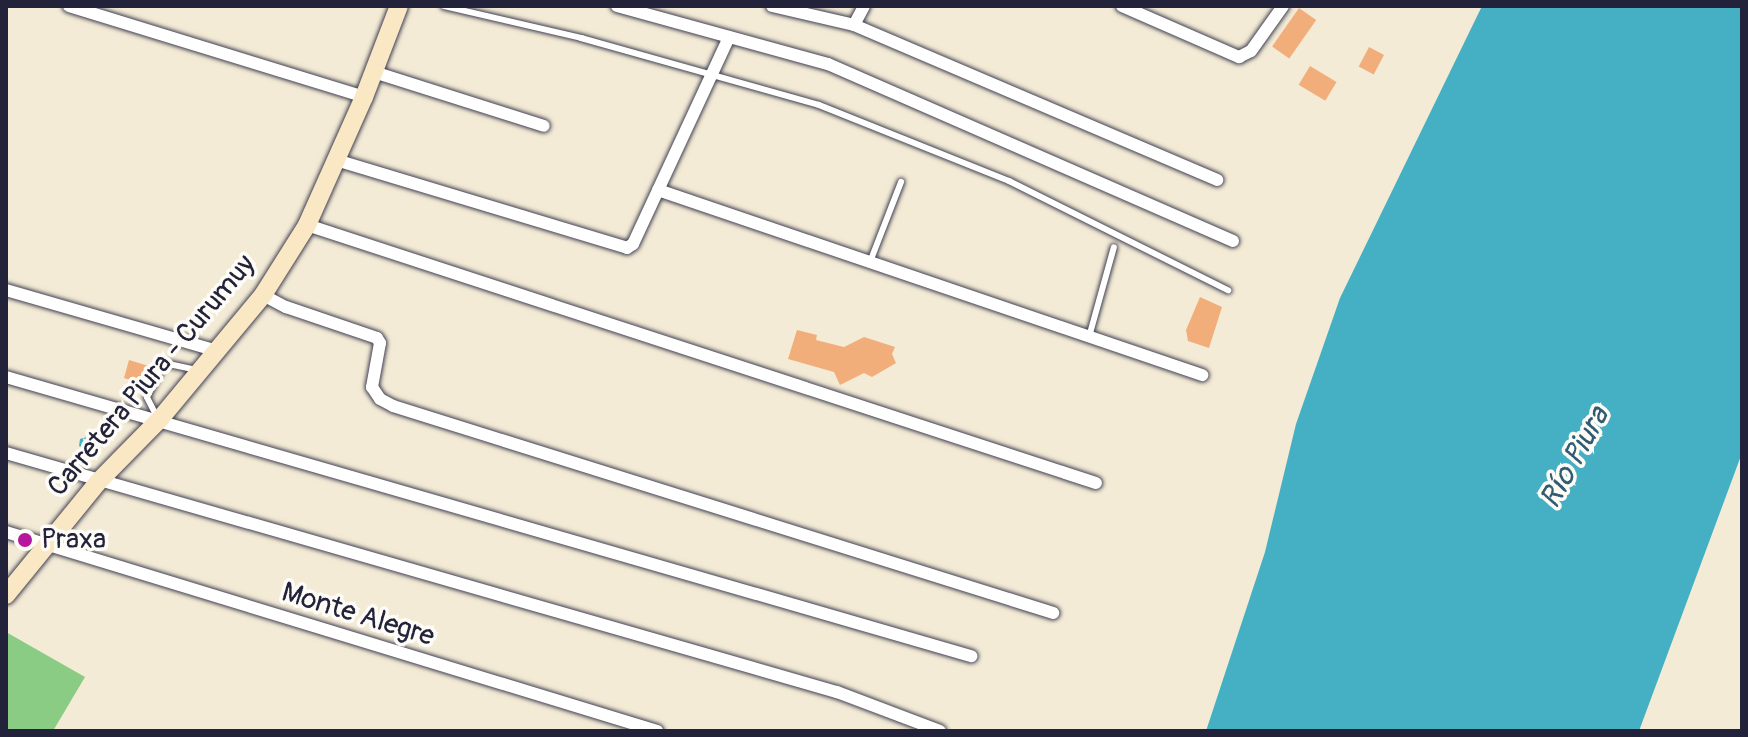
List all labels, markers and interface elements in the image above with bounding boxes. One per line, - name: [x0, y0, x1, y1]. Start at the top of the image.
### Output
- street label: Carretera Piura - Curumuy: [41, 248, 263, 504]
- water label: Río Piura: [1533, 401, 1617, 515]
- place label: Praxa: [41, 523, 106, 557]
- marker: Praxa: [16, 531, 34, 549]
- street label: Monte Alegre: [278, 576, 438, 654]

